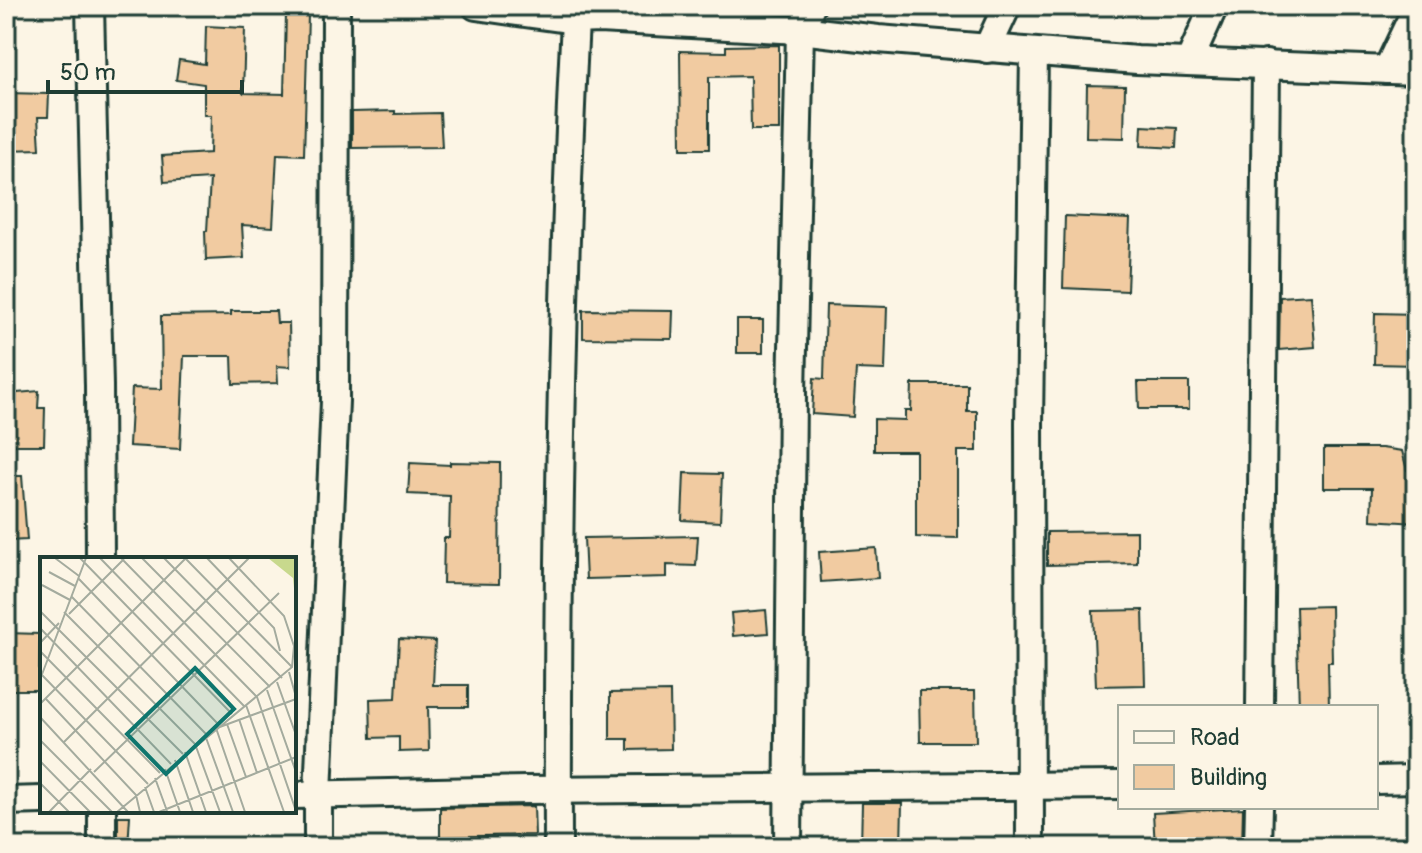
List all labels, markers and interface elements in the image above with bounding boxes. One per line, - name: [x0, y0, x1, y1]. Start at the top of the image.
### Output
- scale bar: [48, 44, 242, 94]
- text: 50 m: [60, 58, 116, 87]
- inset map: [40, 557, 296, 813]
- legend: [1118, 705, 1378, 809]
- text: Road: [1190, 723, 1240, 752]
- text: Building: [1190, 763, 1267, 792]

